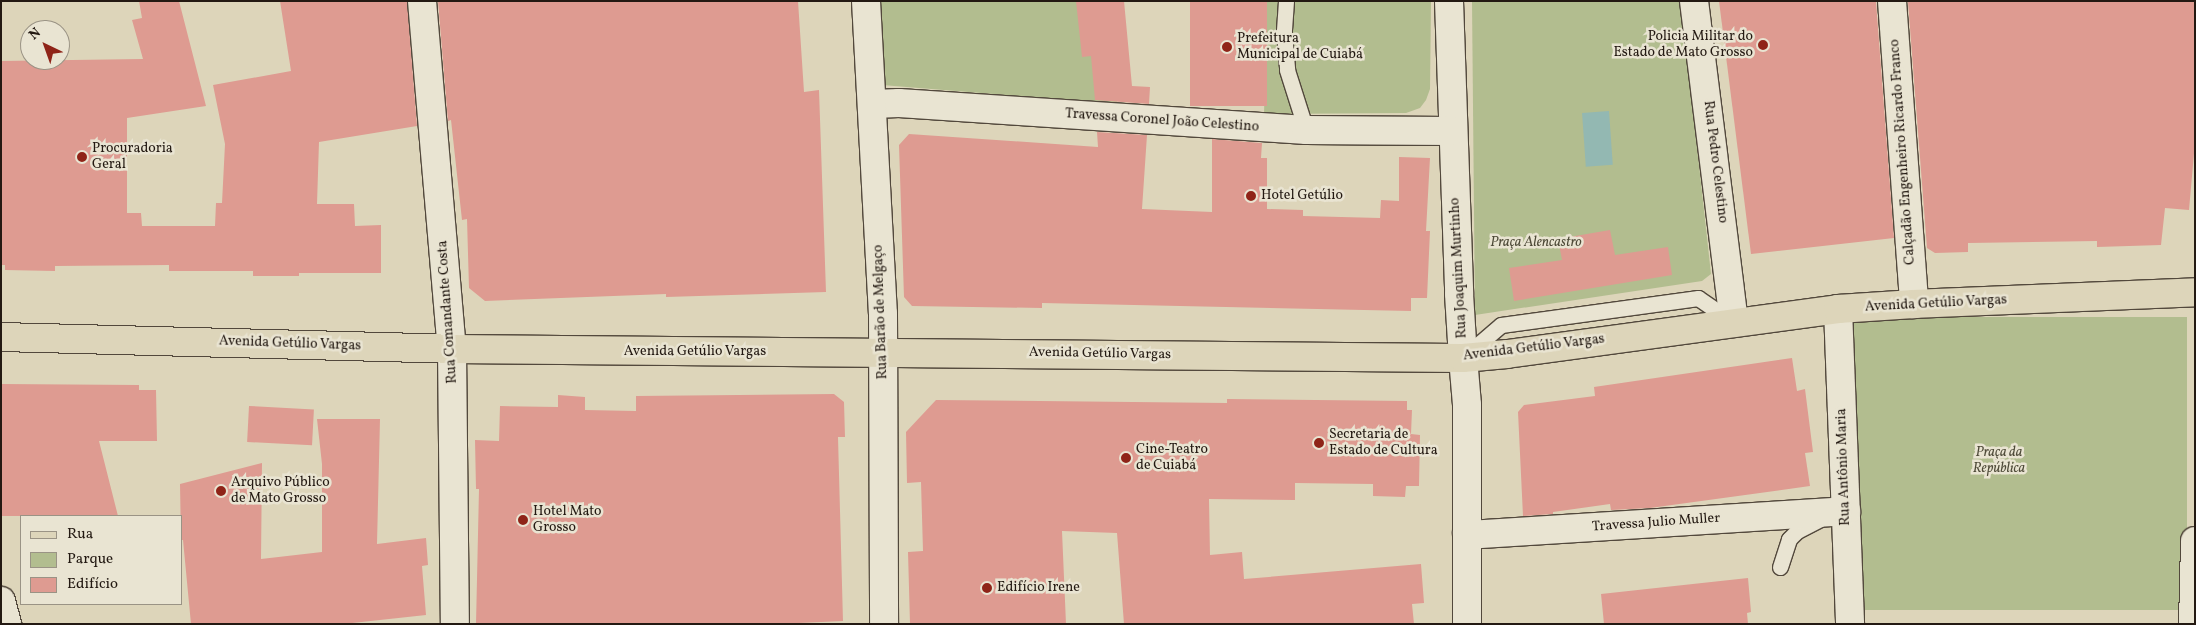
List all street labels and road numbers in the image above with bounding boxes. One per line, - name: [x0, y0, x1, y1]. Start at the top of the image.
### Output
- street label: Calçadão Engenheiro Ricardo Franco: [1887, 39, 1919, 265]
- street label: Rua Pedro Celestino: [1699, 100, 1731, 224]
- street label: Travessa Coronel João Celestino: [1064, 106, 1260, 136]
- street label: Rua Joaquim Murtinho: [1447, 197, 1471, 339]
- street label: Rua Comandante Costa: [435, 240, 461, 384]
- street label: Rua Barão de Melgaço: [870, 244, 892, 380]
- street label: Avenida Getúlio Vargas: [1864, 292, 2008, 316]
- street label: Avenida Getúlio Vargas: [1462, 331, 1606, 365]
- street label: Avenida Getúlio Vargas: [218, 333, 362, 355]
- street label: Avenida Getúlio Vargas: [624, 344, 766, 360]
- street label: Avenida Getúlio Vargas: [1028, 344, 1172, 364]
- street label: Rua Antônio Maria: [1834, 408, 1854, 526]
- street label: Travessa Julio Muller: [1591, 510, 1721, 536]

